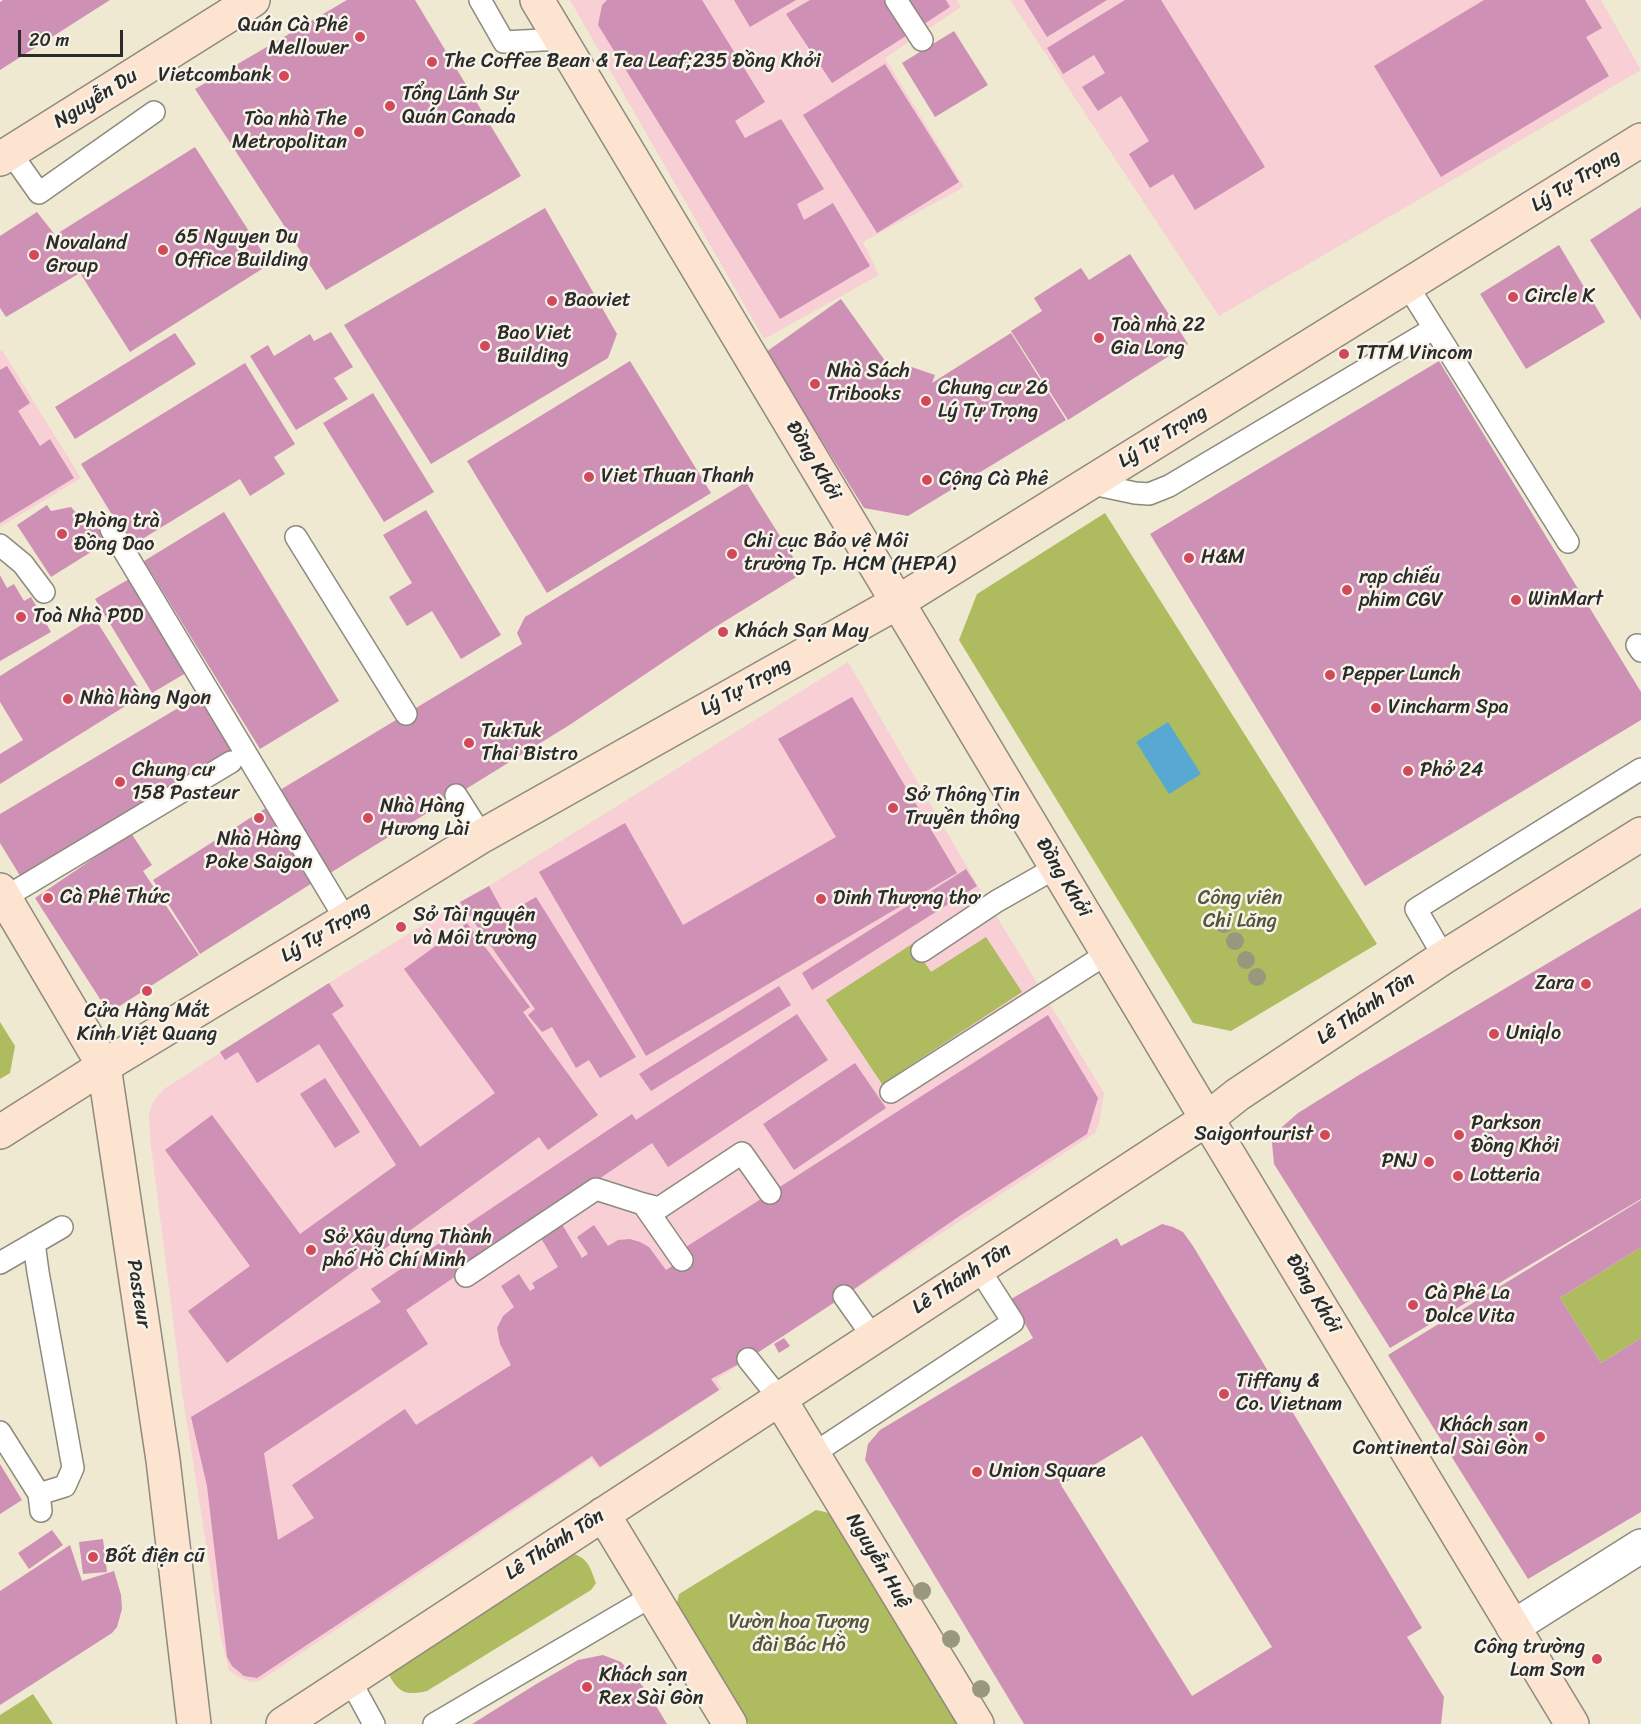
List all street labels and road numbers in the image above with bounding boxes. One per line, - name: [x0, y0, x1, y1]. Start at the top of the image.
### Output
- street label: Nguyễn Du: [50, 64, 142, 134]
- street label: Lý Tự Trọng: [1527, 144, 1625, 218]
- street label: Lý Tự Trọng: [1114, 400, 1212, 474]
- street label: Ðồng Khởi: [780, 417, 846, 505]
- street label: Lý Tự Trọng: [696, 652, 796, 722]
- street label: Ðồng Khởi: [1030, 834, 1096, 922]
- street label: Lý Tự Trọng: [277, 896, 375, 968]
- street label: Lê Thánh Tôn: [1312, 967, 1420, 1051]
- street label: Lê Thánh Tôn: [908, 1238, 1016, 1320]
- street label: Ðồng Khởi: [1280, 1250, 1346, 1338]
- street label: Pasteur: [121, 1258, 155, 1330]
- street label: Lê Thánh Tôn: [501, 1504, 609, 1586]
- street label: Nguyễn Huệ: [840, 1509, 916, 1613]

